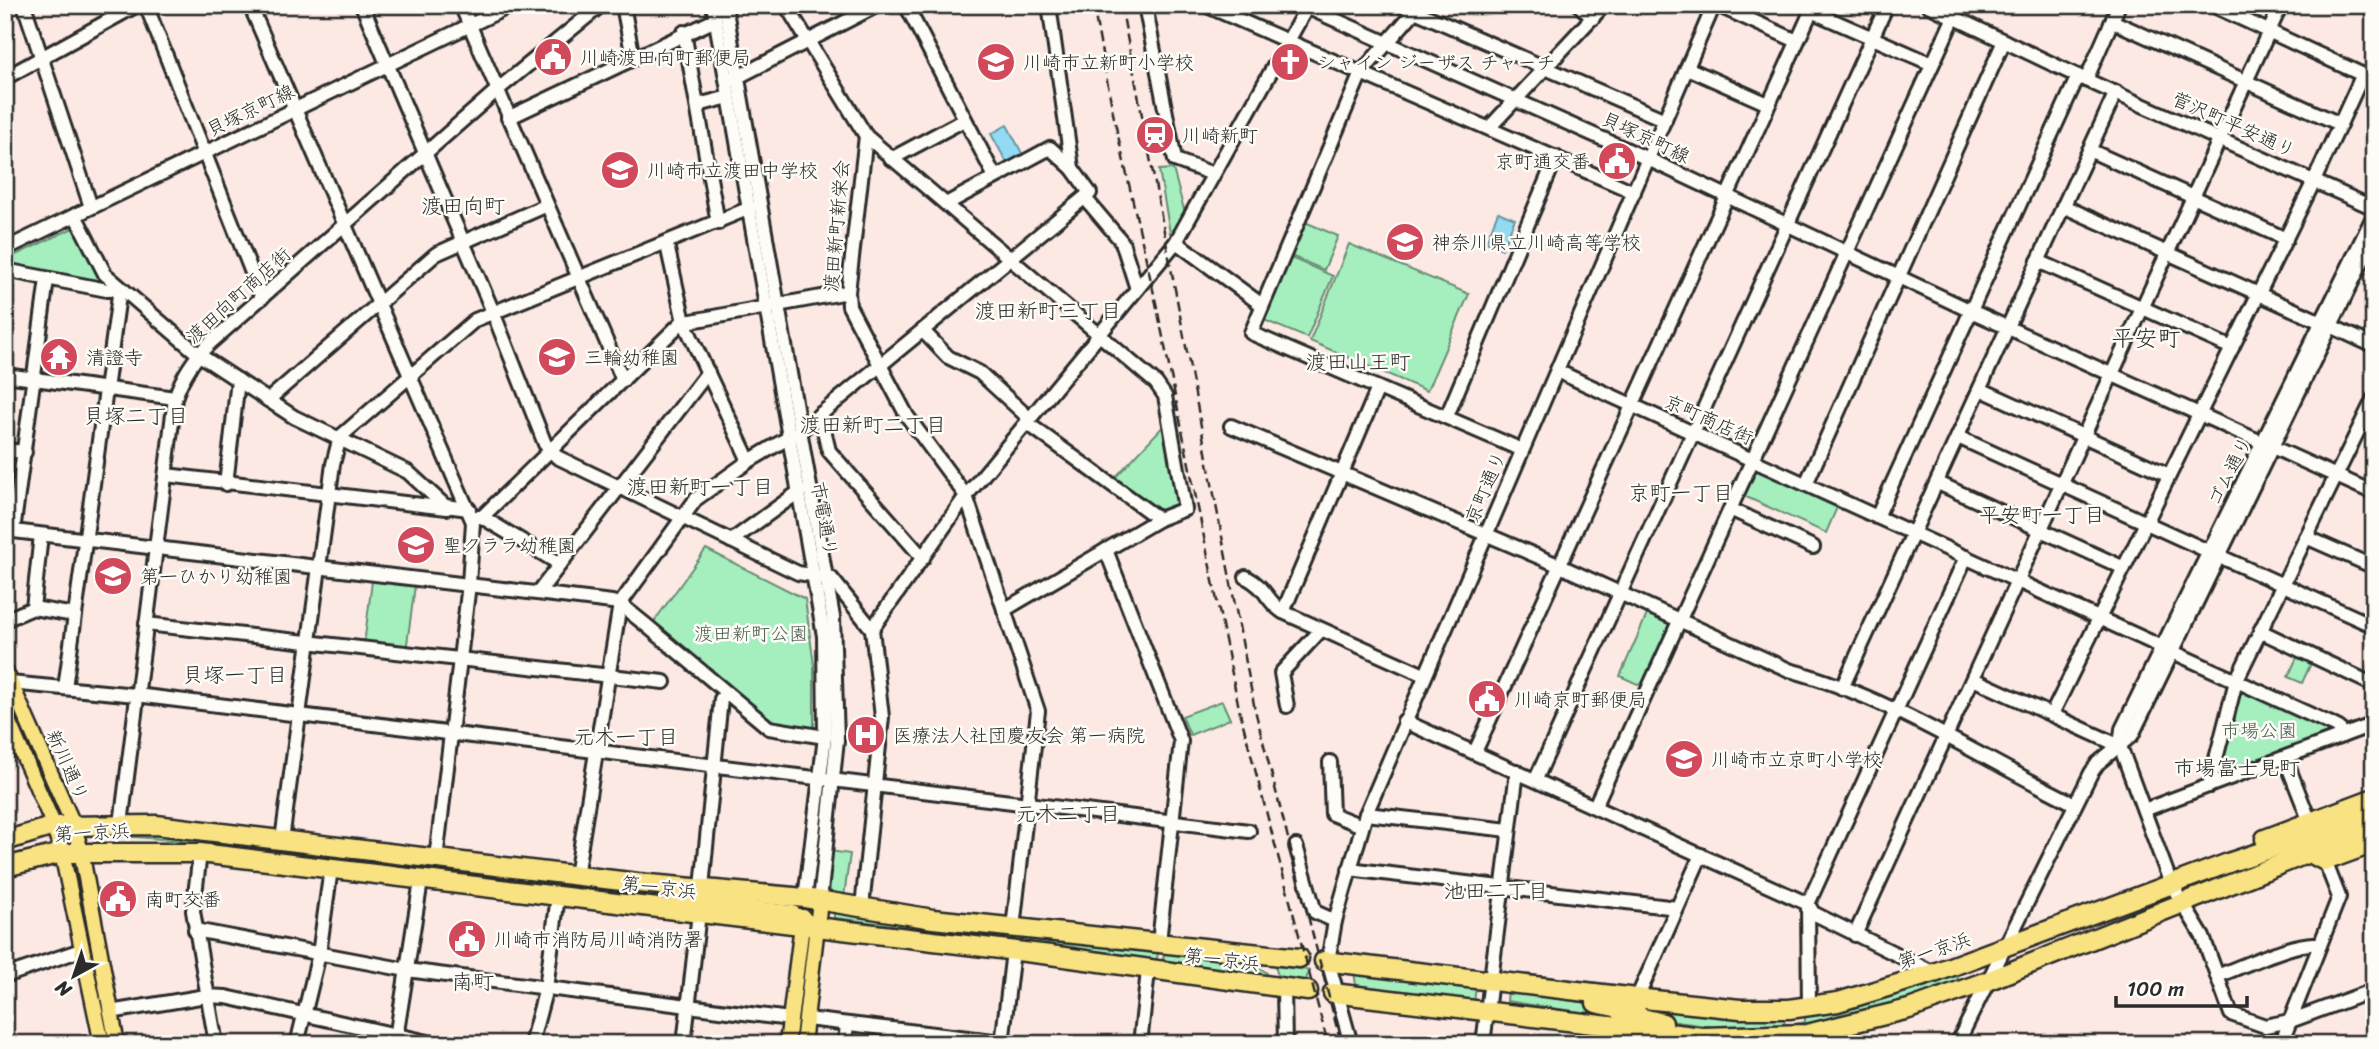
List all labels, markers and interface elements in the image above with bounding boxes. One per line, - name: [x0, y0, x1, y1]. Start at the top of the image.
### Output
- public building icon: 川崎渡田向町郵便局: [532, 36, 574, 78]
- place label: 川崎渡田向町郵便局: [580, 41, 751, 74]
- school or university icon: 川崎市立新町小学校: [975, 41, 1017, 83]
- church icon: シャイン ジーザス チャーチ: [1269, 41, 1311, 83]
- place label: 川崎市立新町小学校: [1023, 46, 1194, 79]
- place label: シャイン ジーザス チャーチ: [1317, 46, 1555, 79]
- street label: 貝塚京町線: [200, 75, 300, 146]
- street label: 菅沢町平安通り: [2166, 82, 2301, 167]
- street label: 貝塚京町線: [1596, 102, 1696, 172]
- station icon: 川崎新町: [1134, 114, 1176, 156]
- place label: 川崎新町: [1182, 119, 1258, 152]
- public building icon: 京町通交番: [1596, 140, 1638, 182]
- place label: 京町通交番: [1495, 145, 1590, 178]
- school or university icon: 川崎市立渡田中学校: [599, 149, 641, 191]
- place label: 川崎市立渡田中学校: [647, 154, 818, 187]
- street label: 渡田新町新栄会: [814, 158, 859, 294]
- district label: 渡田向町: [421, 187, 505, 225]
- school or university icon: 神奈川県立川崎高等学校: [1384, 221, 1426, 263]
- place label: 神奈川県立川崎高等学校: [1432, 226, 1641, 259]
- street label: 渡田向町商店街: [178, 239, 299, 352]
- district label: 渡田新町三丁目: [975, 292, 1122, 330]
- district label: 平安町: [2112, 318, 2181, 359]
- temple icon: 清證寺: [38, 336, 80, 378]
- school or university icon: 三輪幼稚園: [536, 336, 578, 378]
- place label: 清證寺: [86, 341, 143, 374]
- place label: 三輪幼稚園: [584, 341, 679, 374]
- district label: 渡田山王町: [1306, 343, 1411, 381]
- street label: 京町商店街: [1659, 385, 1759, 454]
- district label: 貝塚二丁目: [84, 397, 189, 435]
- district label: 渡田新町二丁目: [800, 406, 947, 444]
- street label: ゴム通り: [2198, 430, 2261, 512]
- street label: 京町通り: [1455, 446, 1515, 529]
- district label: 渡田新町一丁目: [627, 468, 774, 506]
- district label: 京町一丁目: [1629, 474, 1734, 512]
- street label: 市電通り: [802, 479, 847, 559]
- district label: 平安町一丁目: [1979, 496, 2105, 534]
- school or university icon: 聖クララ幼稚園: [395, 524, 437, 566]
- place label: 聖クララ幼稚園: [443, 529, 576, 562]
- school or university icon: 第一ひかり幼稚園: [92, 555, 134, 597]
- place label: 第一ひかり幼稚園: [140, 560, 292, 593]
- park label: 渡田新町公園: [694, 617, 808, 650]
- district label: 貝塚一丁目: [183, 656, 288, 694]
- public building icon: 川崎京町郵便局: [1466, 678, 1508, 720]
- place label: 川崎京町郵便局: [1514, 683, 1647, 716]
- hospital icon: 医療法人社団慶友会 第一病院: [845, 714, 887, 756]
- park label: 市場公園: [2221, 714, 2297, 747]
- district label: 元木一丁目: [574, 718, 679, 756]
- place label: 医療法人社団慶友会 第一病院: [893, 719, 1145, 752]
- street label: 新川通り: [37, 724, 98, 807]
- school or university icon: 川崎市立京町小学校: [1663, 738, 1705, 780]
- place label: 川崎市立京町小学校: [1711, 743, 1882, 776]
- district label: 市場富士見町: [2174, 749, 2300, 787]
- district label: 元木二丁目: [1016, 795, 1121, 833]
- street label: 第一京浜: [53, 814, 131, 851]
- street label: 第一京浜: [619, 866, 699, 909]
- district label: 池田二丁目: [1444, 872, 1549, 910]
- public building icon: 南町交番: [97, 878, 139, 920]
- place label: 南町交番: [145, 883, 221, 916]
- public building icon: 川崎市消防局川崎消防署: [446, 918, 488, 960]
- street label: 第一京浜: [1893, 922, 1975, 978]
- place label: 川崎市消防局川崎消防署: [494, 923, 703, 956]
- street label: 第一京浜: [1182, 938, 1262, 981]
- north arrow: [38, 940, 108, 1010]
- district label: 南町: [452, 963, 494, 1001]
- scale bar: [2116, 965, 2248, 1009]
- text: 100 m: [2127, 970, 2184, 1008]
- text: N: [47, 971, 80, 1006]

